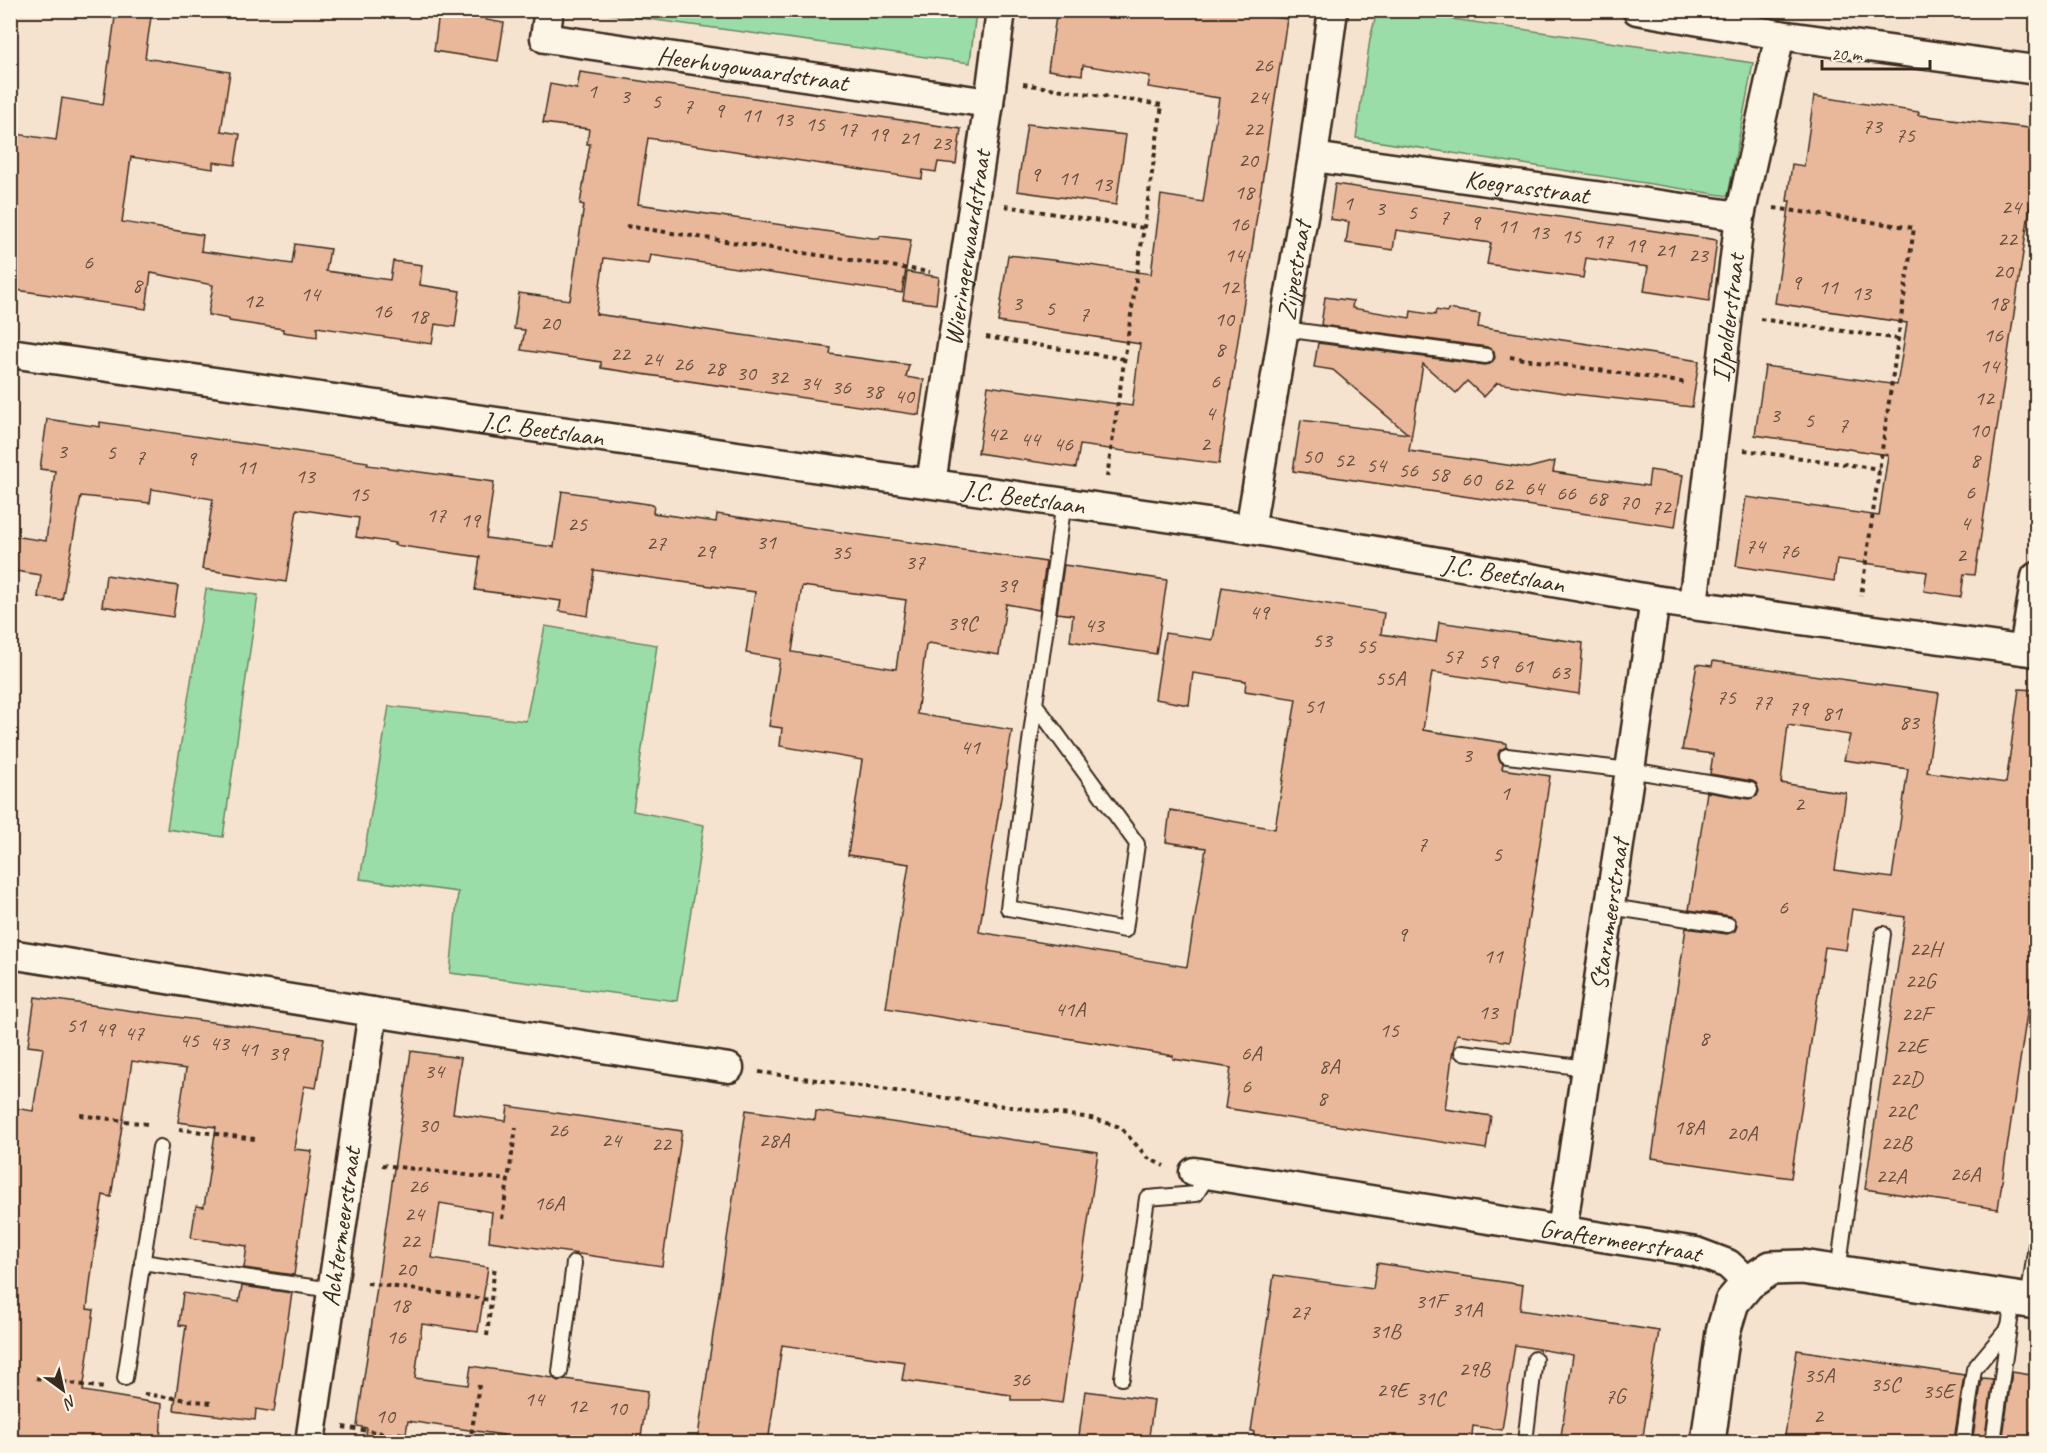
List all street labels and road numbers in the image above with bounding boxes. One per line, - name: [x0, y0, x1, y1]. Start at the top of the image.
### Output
- street label: Heerhugowaardstraat: [655, 38, 852, 99]
- street label: Wieringerwaardstraat: [936, 145, 998, 348]
- street label: Koegrasstraat: [1463, 162, 1593, 212]
- street label: Zijpestraat: [1269, 215, 1319, 323]
- street label: IJpolderstraat: [1704, 250, 1752, 384]
- street label: J.C. Beetslaan: [478, 403, 607, 454]
- street label: J.C. Beetslaan: [959, 472, 1088, 522]
- street label: J.C. Beetslaan: [1438, 546, 1568, 601]
- street label: Starnmeerstraat: [1581, 833, 1637, 992]
- street label: Achtermeerstraat: [314, 1143, 369, 1308]
- street label: Graftermeerstraat: [1537, 1211, 1709, 1270]

